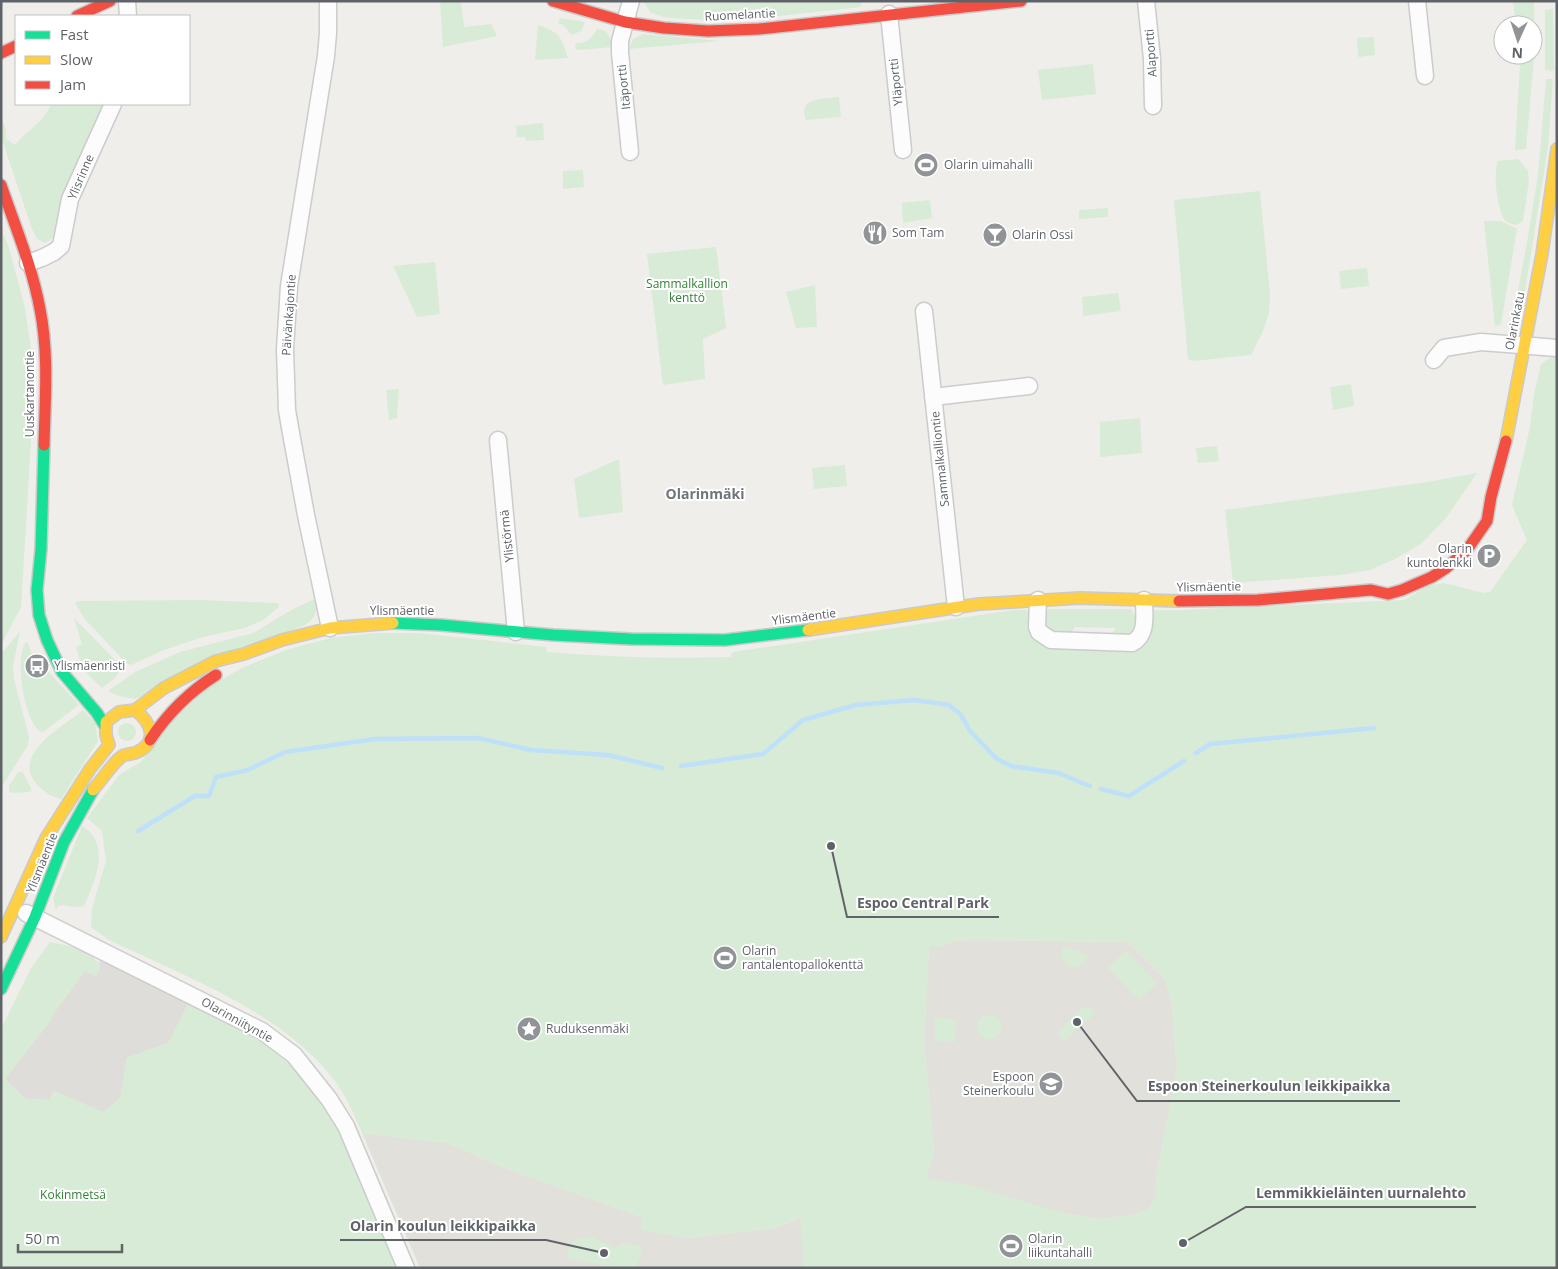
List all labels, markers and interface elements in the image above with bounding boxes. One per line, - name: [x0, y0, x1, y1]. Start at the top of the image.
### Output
- street label: Ruomelantie: [704, 4, 776, 25]
- legend: [15, 15, 190, 105]
- north arrow: [1493, 15, 1543, 65]
- text: Fast: [60, 24, 89, 44]
- street label: Alaportti: [1140, 28, 1161, 78]
- text: N: [1511, 44, 1523, 63]
- text: Slow: [60, 49, 93, 69]
- street label: Yläportti: [885, 58, 906, 107]
- street label: Itäportti: [613, 64, 634, 110]
- text: Jam: [58, 74, 86, 94]
- street label: Ylisrinne: [63, 151, 98, 202]
- sports icon: Olarin uimahalli: [913, 152, 939, 178]
- place label: Olarin uimahalli: [944, 156, 1033, 173]
- restaurant icon: Som Tam: [862, 220, 888, 246]
- bar icon: Olarin Ossi: [982, 222, 1008, 248]
- place label: Som Tam: [892, 224, 944, 241]
- place label: Olarin Ossi: [1012, 226, 1073, 243]
- street label: Päivänkajontie: [277, 273, 300, 356]
- park label: Sammalkallion kenttö: [646, 275, 728, 306]
- street label: Olarinkatu: [1501, 290, 1528, 351]
- street label: Uuskartanontie: [21, 350, 38, 437]
- street label: Sammalkalliontie: [926, 410, 953, 508]
- district label: Olarinmäki: [666, 484, 744, 503]
- street label: Ylistörmä: [495, 509, 518, 563]
- place label: Olarin kuntolenkki: [1407, 540, 1472, 571]
- parking icon: Olarin kuntolenkki: [1476, 543, 1502, 569]
- street label: Ylismäentie: [1177, 577, 1242, 596]
- street label: Ylismäentie: [370, 602, 434, 619]
- street label: Ylismäentie: [771, 604, 837, 629]
- bus stop icon: Ylismäenristi: [24, 653, 50, 679]
- place label: Ylismäenristi: [54, 657, 125, 674]
- street label: Ylismäentie: [22, 830, 62, 896]
- callout: Espoo Central Park: [847, 888, 999, 917]
- text: Espoo Central Park: [857, 893, 989, 912]
- place label: Olarin rantalentopallokenttä: [742, 942, 863, 973]
- sports icon: Olarin rantalentopallokenttä: [712, 945, 738, 971]
- street label: Olarinniityntie: [198, 993, 276, 1046]
- place icon: Ruduksenmäki: [516, 1016, 542, 1042]
- place label: Ruduksenmäki: [546, 1020, 629, 1037]
- place label: Espoon Steinerkoulu: [963, 1068, 1034, 1099]
- school or university icon: Espoon Steinerkoulu: [1038, 1071, 1064, 1097]
- callout: Espoon Steinerkoulun leikkipaikka: [1137, 1072, 1400, 1101]
- text: Espoon Steinerkoulun leikkipaikka: [1148, 1076, 1390, 1095]
- callout: Lemmikkieläinten uurnalehto: [1246, 1178, 1476, 1207]
- text: Lemmikkieläinten uurnalehto: [1256, 1183, 1466, 1202]
- park label: Kokinmetsä: [40, 1186, 106, 1203]
- callout: Olarin koulun leikkipaikka: [340, 1211, 546, 1240]
- text: Olarin koulun leikkipaikka: [350, 1216, 536, 1235]
- scale bar: [18, 1222, 121, 1254]
- text: 50 m: [25, 1228, 60, 1248]
- place label: Olarin liikuntahalli: [1028, 1230, 1092, 1261]
- sports icon: Olarin liikuntahalli: [998, 1233, 1024, 1259]

